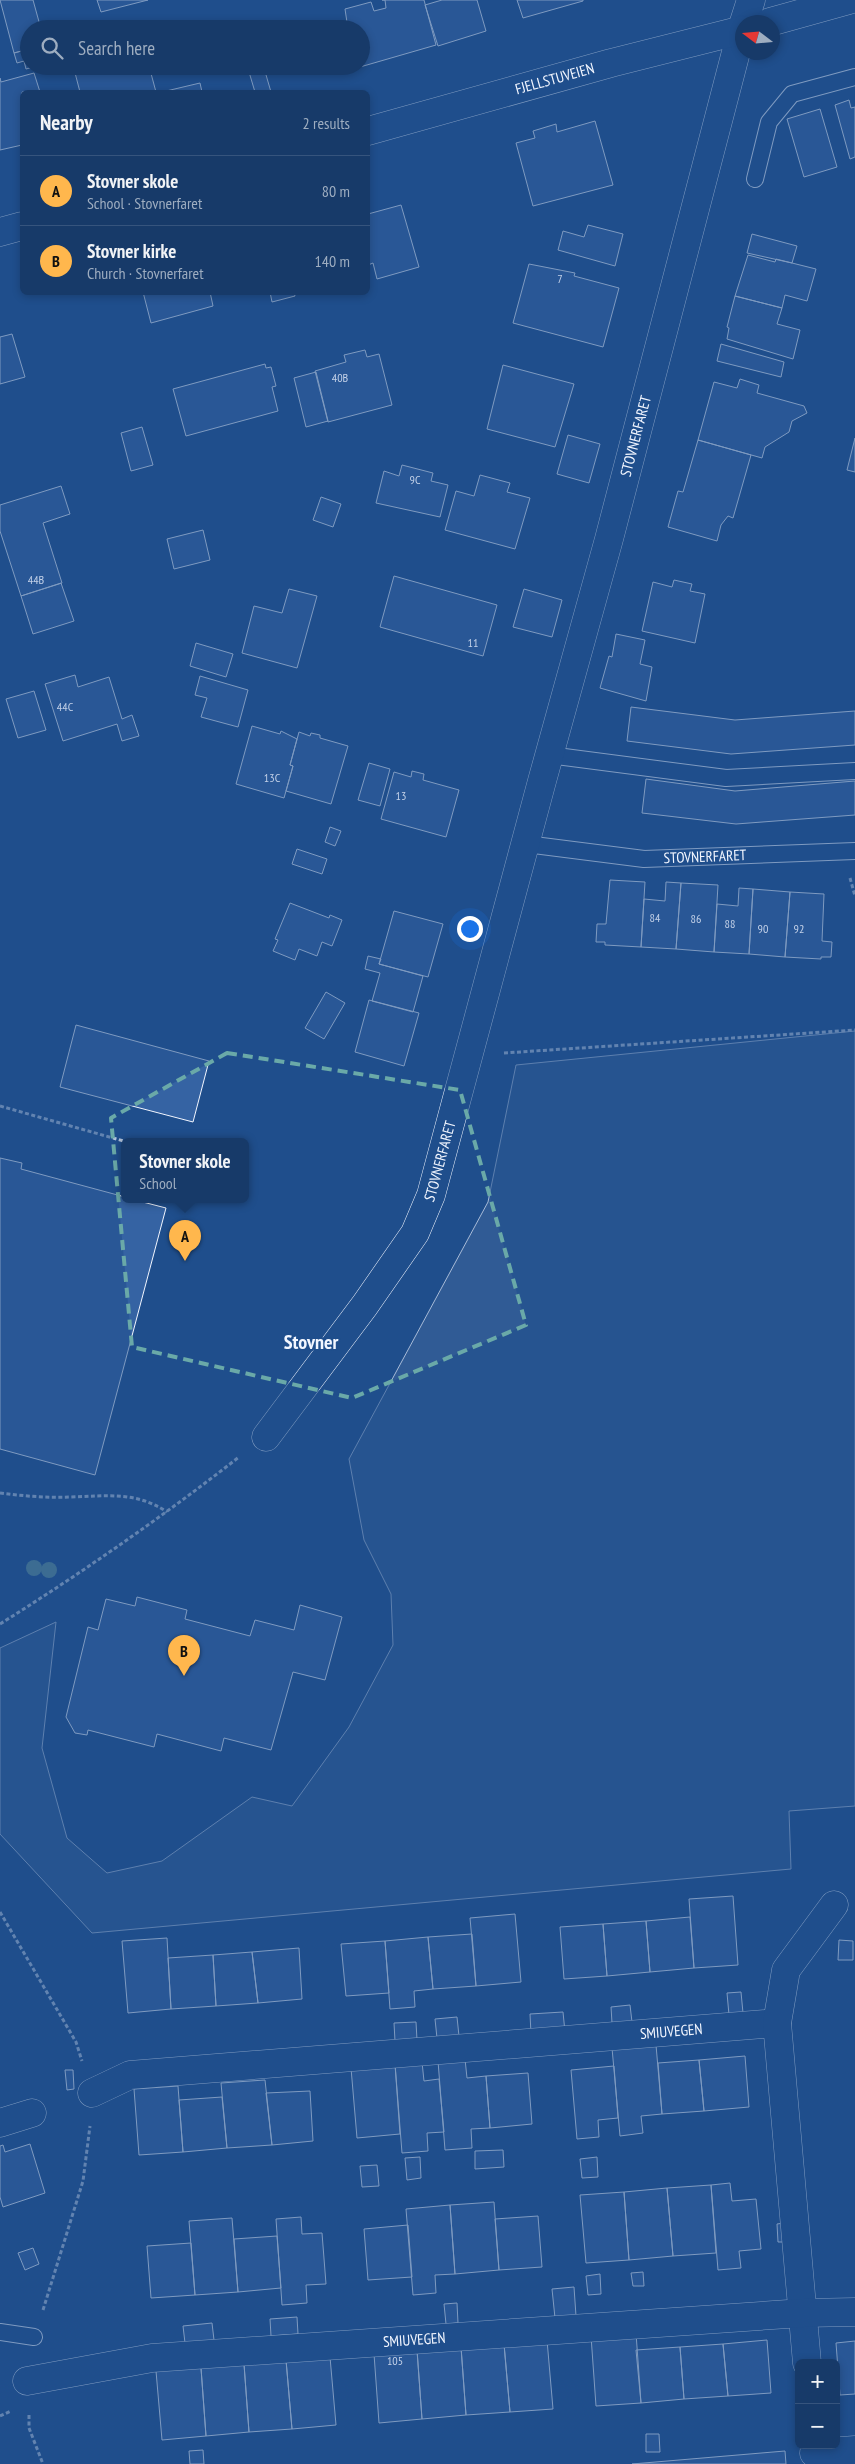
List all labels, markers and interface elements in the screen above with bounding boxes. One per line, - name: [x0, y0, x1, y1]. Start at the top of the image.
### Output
- north arrow: [735, 15, 780, 60]
- search box: [20, 20, 370, 75]
- icon: search: [38, 34, 66, 62]
- text: Search here: [78, 36, 155, 60]
- street label: FJELLSTUVEIEN: [513, 58, 596, 98]
- text: Nearby: [40, 109, 93, 136]
- text: 2 results: [303, 113, 350, 133]
- text: Stovner skole: [87, 169, 178, 193]
- text: A: [52, 181, 60, 201]
- text: 80 m: [322, 181, 350, 201]
- text: School · Stovnerfaret: [87, 193, 202, 213]
- text: Stovner kirke: [87, 239, 176, 263]
- text: B: [52, 251, 60, 271]
- text: 140 m: [315, 251, 350, 271]
- text: Church · Stovnerfaret: [87, 263, 204, 283]
- house number: 7: [557, 271, 563, 286]
- house number: 40B: [332, 370, 349, 385]
- street label: STOVNERFARET: [616, 393, 655, 478]
- house number: 9C: [410, 472, 421, 487]
- house number: 44B: [28, 572, 45, 587]
- house number: 11: [468, 635, 478, 650]
- house number: 44C: [57, 699, 74, 714]
- house number: 13C: [264, 770, 281, 785]
- house number: 13: [396, 788, 406, 803]
- street label: STOVNERFARET: [663, 845, 747, 867]
- house number: 84: [650, 910, 661, 925]
- house number: 86: [691, 911, 701, 926]
- your location: [457, 916, 483, 942]
- house number: 88: [725, 916, 735, 931]
- house number: 90: [758, 921, 768, 936]
- house number: 92: [794, 921, 804, 936]
- street label: STOVNERFARET: [419, 1118, 460, 1204]
- popup: [121, 1138, 249, 1203]
- text: Stovner skole: [139, 1149, 231, 1173]
- text: School: [139, 1173, 176, 1193]
- pin: A: [169, 1220, 201, 1261]
- district label: Stovner: [284, 1329, 338, 1355]
- pin: B: [168, 1635, 200, 1676]
- street label: SMIUVEGEN: [639, 2019, 703, 2043]
- street label: SMIUVEGEN: [382, 2328, 446, 2351]
- house number: 105: [387, 2353, 403, 2368]
- map controls: [795, 2359, 840, 2449]
- button: +: [795, 2359, 840, 2404]
- button: −: [795, 2404, 840, 2449]

